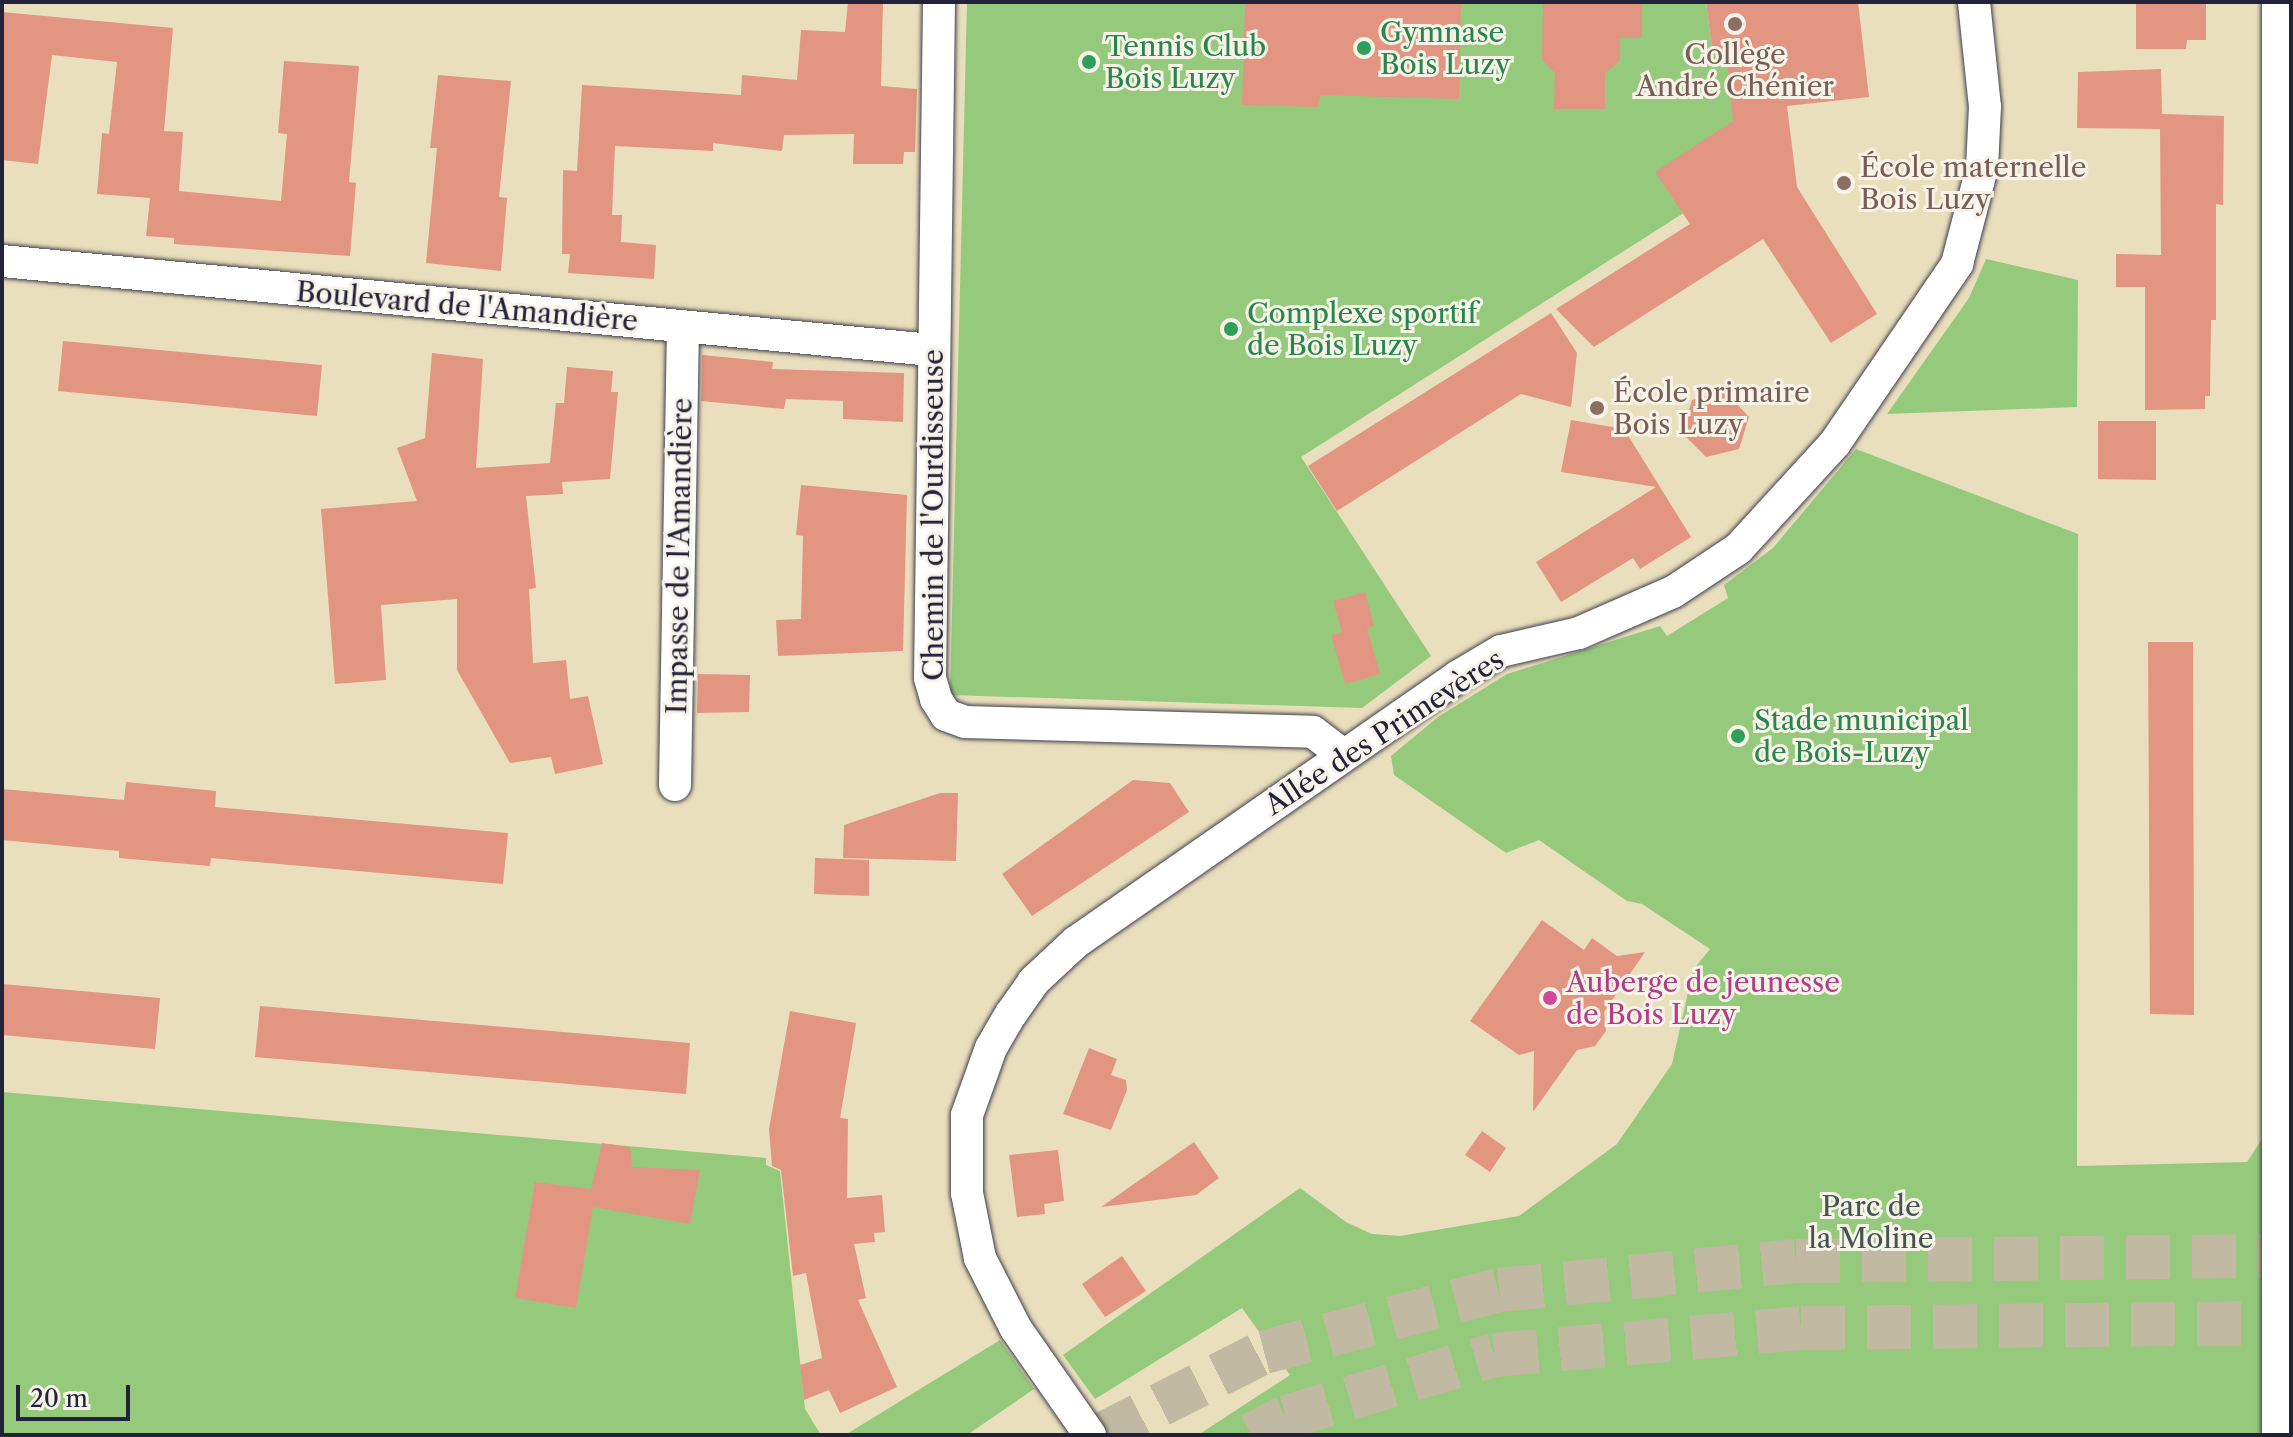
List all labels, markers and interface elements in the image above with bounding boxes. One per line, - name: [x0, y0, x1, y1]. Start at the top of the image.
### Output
- place label: Gymnase Bois Luzy: [1380, 15, 1511, 81]
- marker: Collège André Chénier: [1726, 15, 1744, 33]
- place label: Tennis Club Bois Luzy: [1105, 29, 1266, 95]
- place label: Collège André Chénier: [1636, 37, 1834, 103]
- marker: Gymnase Bois Luzy: [1355, 39, 1373, 57]
- marker: Tennis Club Bois Luzy: [1080, 53, 1098, 71]
- place label: École maternelle Bois Luzy: [1860, 150, 2086, 216]
- marker: École maternelle Bois Luzy: [1835, 174, 1853, 192]
- street label: Boulevard de l'Amandière: [295, 274, 639, 338]
- place label: Complexe sportif de Bois Luzy: [1247, 296, 1478, 362]
- marker: Complexe sportif de Bois Luzy: [1222, 320, 1240, 338]
- street label: Chemin de l'Ourdisseuse: [916, 349, 950, 681]
- place label: École primaire Bois Luzy: [1613, 375, 1810, 441]
- street label: Impasse de l'Amandière: [659, 397, 699, 715]
- marker: École primaire Bois Luzy: [1588, 399, 1606, 417]
- street label: Allée des Primevères: [1258, 642, 1510, 822]
- place label: Stade municipal de Bois-Luzy: [1754, 703, 1969, 769]
- marker: Stade municipal de Bois-Luzy: [1729, 727, 1747, 745]
- place label: Auberge de jeunesse de Bois Luzy: [1566, 965, 1840, 1031]
- marker: Auberge de jeunesse de Bois Luzy: [1541, 989, 1559, 1007]
- park label: Parc de la Moline: [1808, 1189, 1934, 1255]
- scale bar: [20, 1369, 134, 1419]
- text: 20 m: [30, 1384, 88, 1413]

